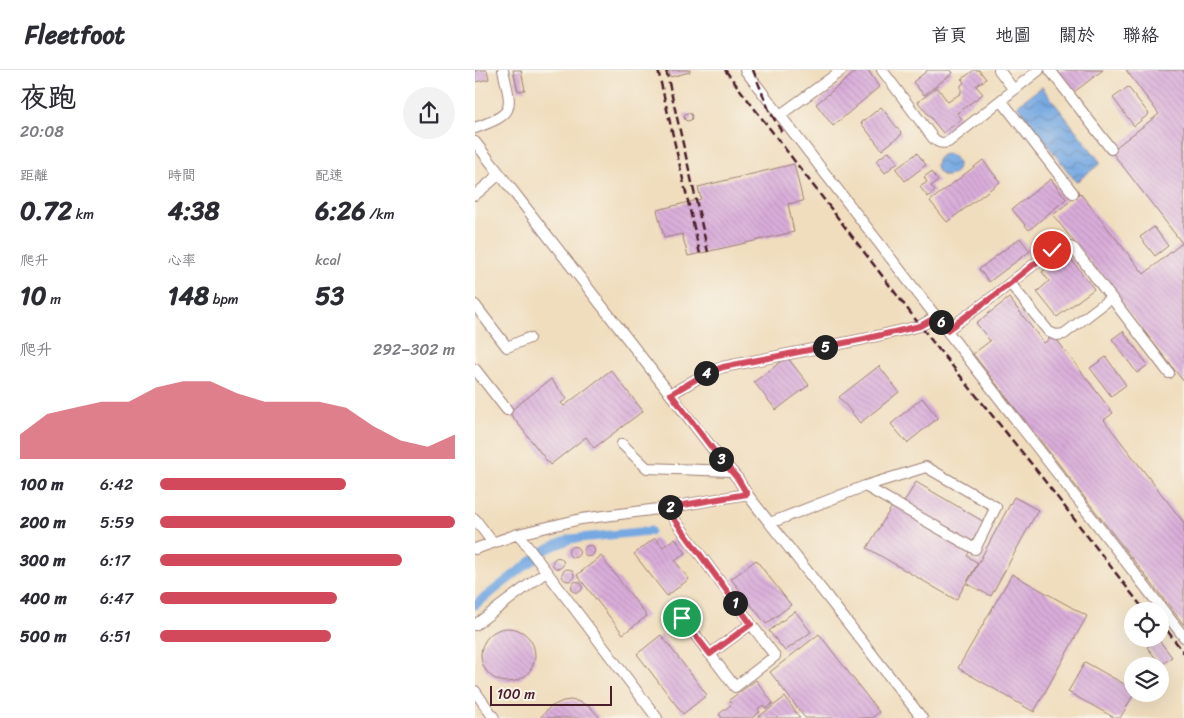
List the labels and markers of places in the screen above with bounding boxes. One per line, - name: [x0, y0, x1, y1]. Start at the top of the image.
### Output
- pin: [1031, 229, 1073, 271]
- pin: 6: [929, 310, 953, 334]
- pin: 5: [813, 334, 837, 360]
- pin: 4: [693, 360, 719, 386]
- pin: 3: [709, 446, 733, 472]
- pin: 2: [657, 494, 683, 520]
- pin: 1: [723, 590, 747, 616]
- pin: [661, 597, 703, 639]

